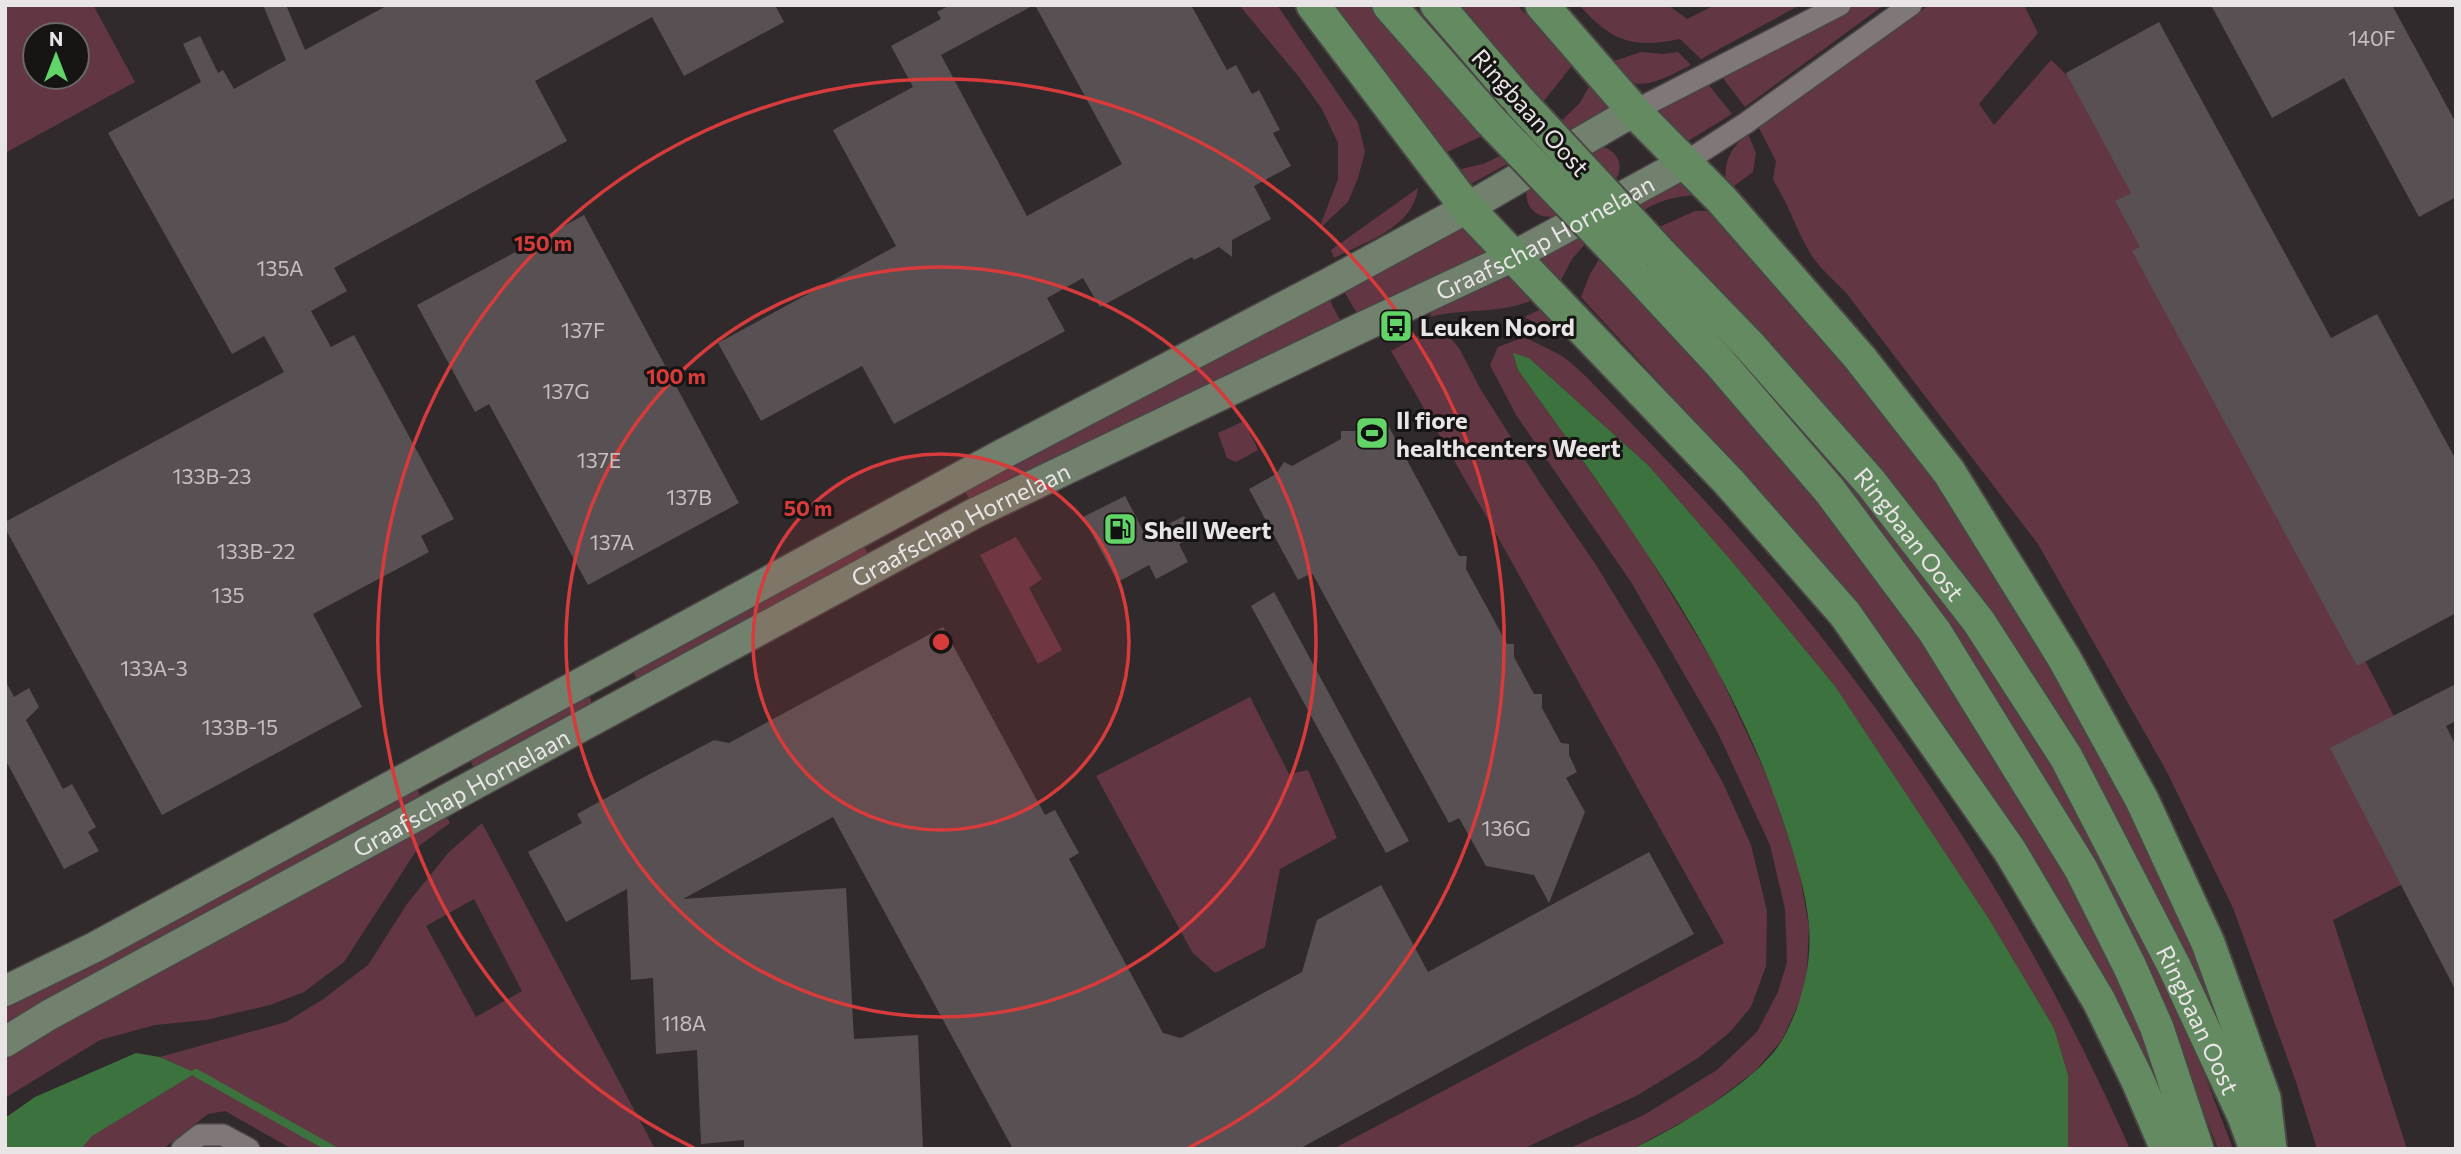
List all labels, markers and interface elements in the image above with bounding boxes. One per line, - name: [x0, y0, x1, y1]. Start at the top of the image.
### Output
- north arrow: [21, 21, 91, 91]
- house number: 140F: [2348, 25, 2396, 50]
- text: N: [49, 27, 63, 50]
- street label: Ringbaan Oost: [1466, 42, 1596, 182]
- street label: Graafschap Hornelaan: [1431, 168, 1659, 305]
- text: 150 m: [514, 230, 572, 255]
- house number: 135A: [256, 255, 304, 280]
- bus stop icon: Leuken Noord: [1377, 307, 1415, 345]
- place label: Leuken Noord: [1420, 312, 1575, 341]
- house number: 137F: [561, 317, 605, 342]
- text: 100 m: [646, 363, 706, 388]
- house number: 137G: [542, 378, 590, 403]
- place label: Il fiore healthcenters Weert: [1396, 405, 1621, 462]
- sports icon: Il fiore healthcenters Weert: [1353, 414, 1391, 452]
- house number: 137E: [577, 447, 621, 472]
- street label: Graafschap Hornelaan: [846, 455, 1074, 592]
- street label: Ringbaan Oost: [1849, 461, 1971, 606]
- house number: 133B-23: [173, 463, 251, 488]
- house number: 137B: [666, 484, 712, 509]
- text: 50 m: [784, 495, 832, 520]
- fuel station icon: Shell Weert: [1101, 510, 1139, 548]
- place label: Shell Weert: [1144, 515, 1271, 544]
- house number: 137A: [590, 529, 634, 554]
- house number: 133B-22: [217, 538, 295, 563]
- house number: 135: [211, 582, 245, 607]
- centre of rings: [929, 630, 953, 654]
- house number: 133A-3: [120, 655, 188, 680]
- house number: 133B-15: [202, 714, 278, 739]
- street label: Graafschap Hornelaan: [347, 721, 574, 862]
- house number: 136G: [1481, 815, 1531, 840]
- street label: Ringbaan Oost: [2151, 940, 2246, 1099]
- house number: 118A: [662, 1010, 706, 1035]

